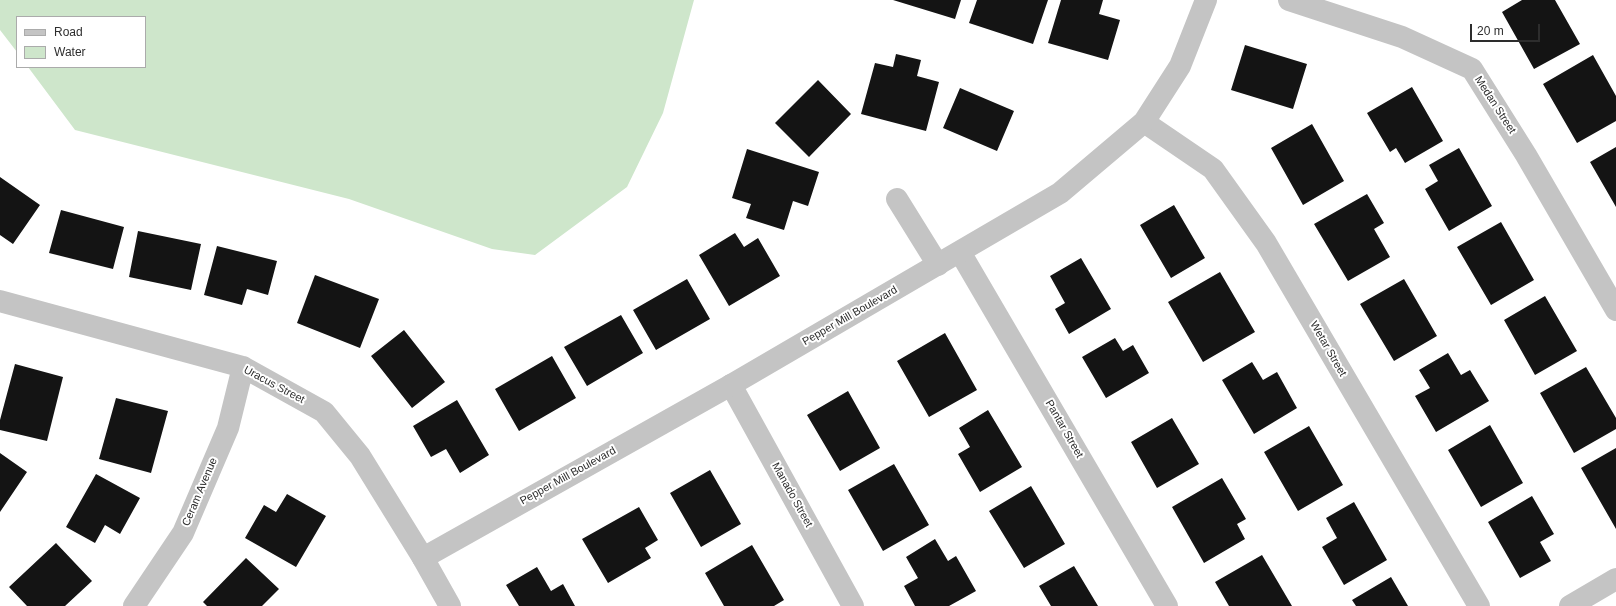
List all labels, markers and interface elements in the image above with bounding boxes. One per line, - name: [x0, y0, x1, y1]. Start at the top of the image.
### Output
- legend: [16, 16, 146, 68]
- scale bar: [1472, 16, 1542, 42]
- text: 20 m: [1477, 24, 1504, 38]
- text: Road: [54, 25, 83, 39]
- text: Water: [54, 45, 86, 59]
- street label: Medan Street: [1471, 74, 1519, 136]
- street label: Pepper Mill Boulevard: [800, 283, 900, 349]
- street label: Wetar Street: [1307, 319, 1349, 379]
- street label: Uracus Street: [241, 363, 307, 407]
- street label: Pantar Street: [1042, 398, 1086, 460]
- street label: Pepper Mill Boulevard: [518, 444, 618, 508]
- street label: Ceram Avenue: [180, 456, 220, 528]
- street label: Manado Street: [769, 460, 815, 530]

